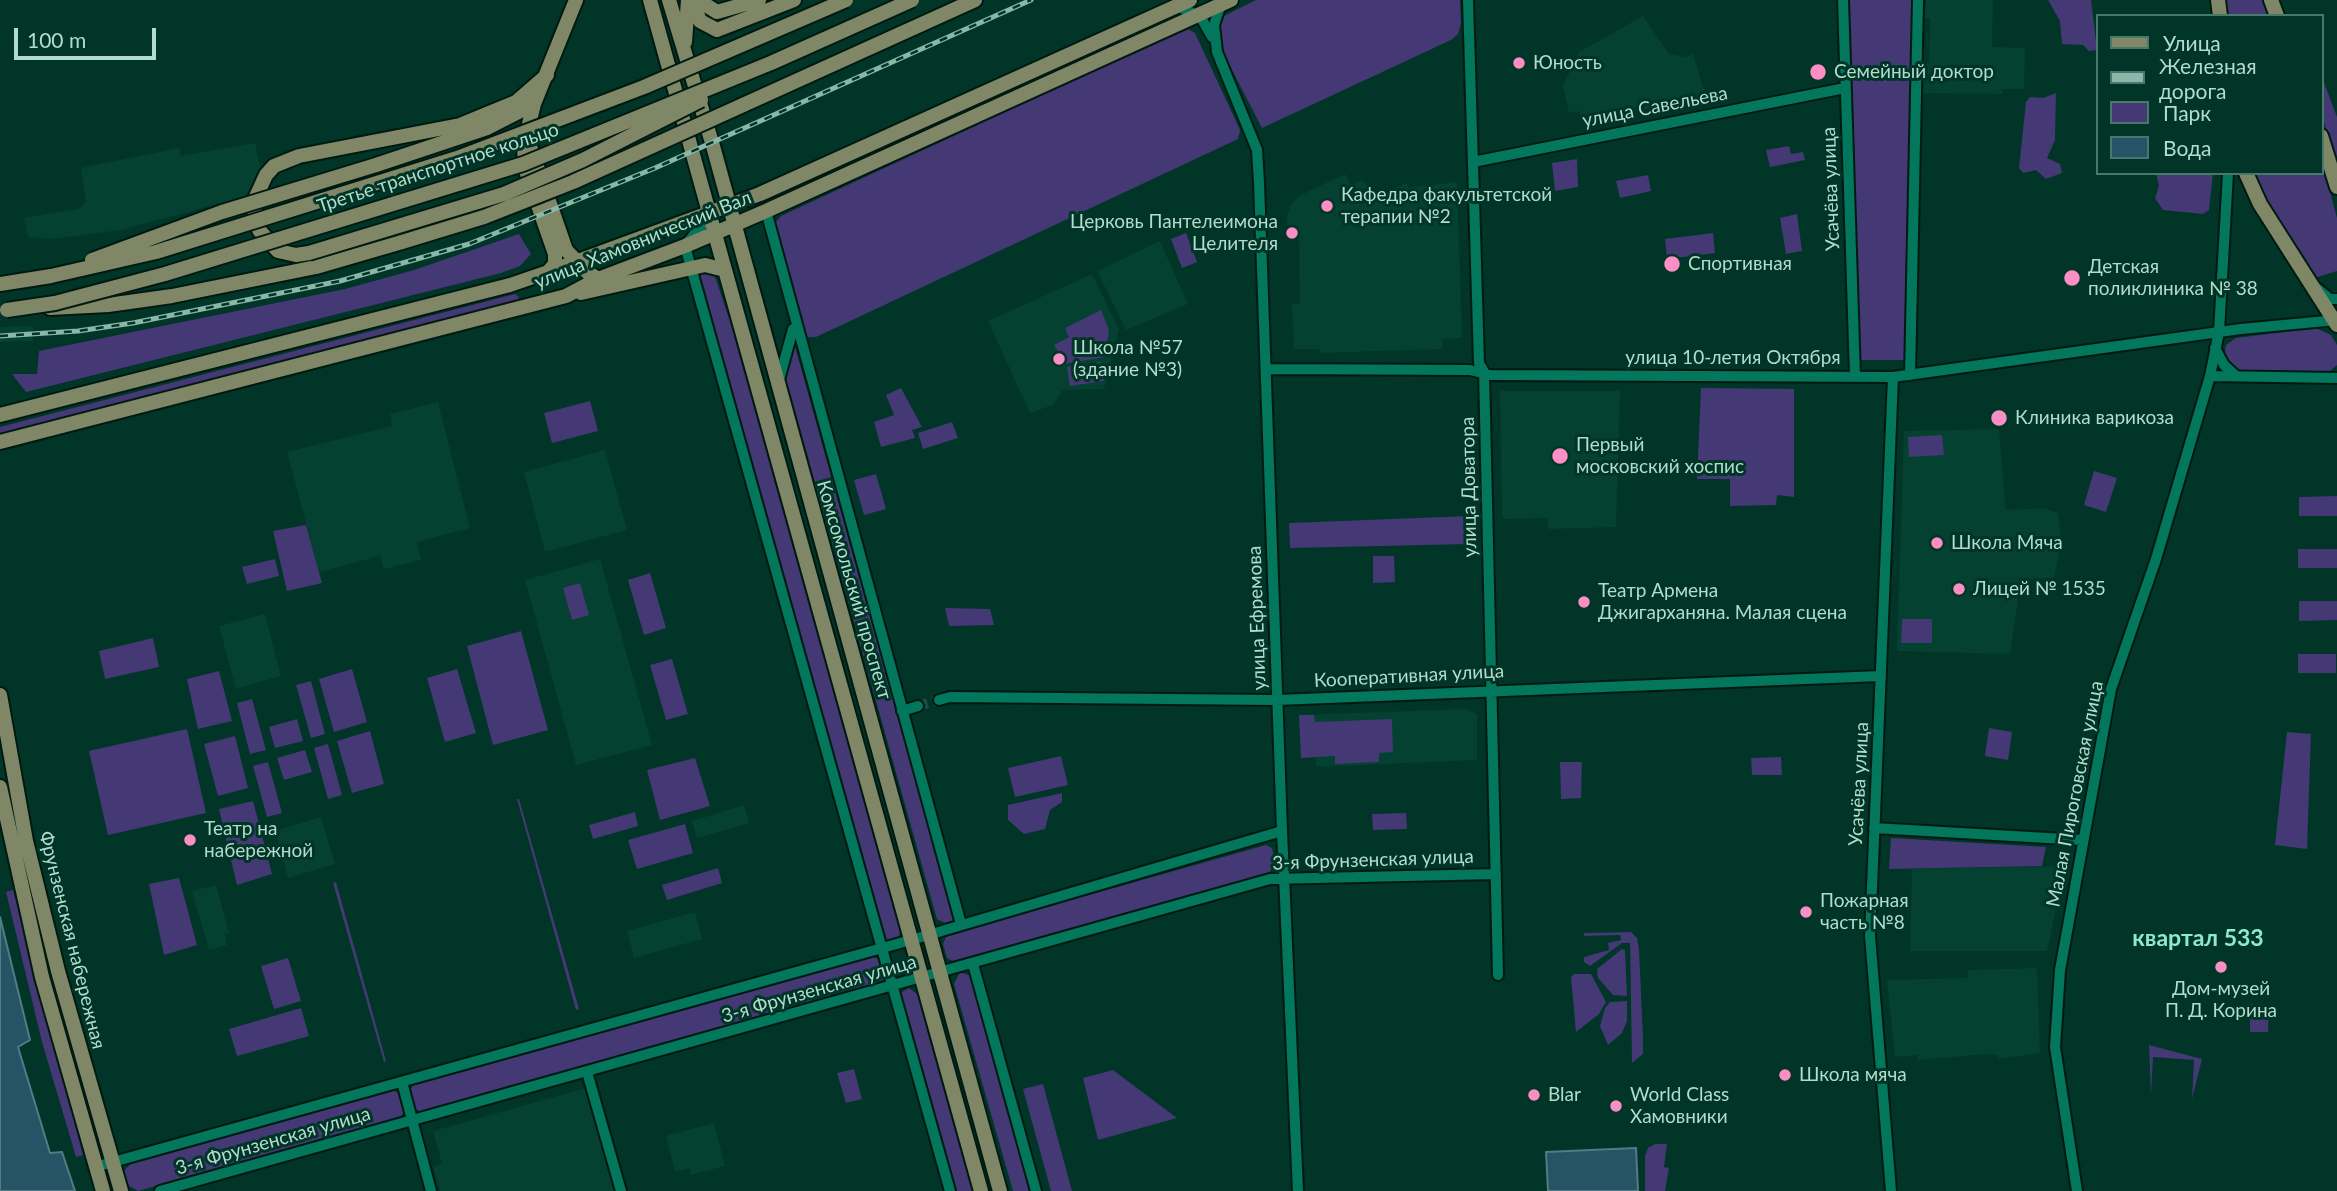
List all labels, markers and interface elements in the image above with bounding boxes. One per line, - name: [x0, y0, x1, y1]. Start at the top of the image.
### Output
- scale bar: [18, 14, 159, 58]
- legend: [2096, 14, 2323, 175]
- text: 100 m: [27, 27, 86, 52]
- text: Улица: [2163, 30, 2221, 55]
- place label: Юность: [1533, 52, 1602, 74]
- text: Железная дорога: [2159, 53, 2257, 103]
- marker: Юность: [1511, 55, 1527, 71]
- place label: Семейный доктор: [1834, 61, 1994, 83]
- marker: Семейный доктор: [1808, 62, 1828, 82]
- street label: улица Савельева: [1580, 82, 1730, 132]
- text: Парк: [2163, 100, 2211, 125]
- street label: Третье транспортное кольцо: [314, 118, 562, 218]
- street label: Усачёва улица: [1817, 127, 1845, 251]
- text: Вода: [2163, 135, 2211, 160]
- place label: Кафедра факультетской терапии №2: [1341, 184, 1552, 228]
- street label: улица Хамовнический Вал: [531, 186, 755, 294]
- marker: Кафедра факультетской терапии №2: [1319, 198, 1335, 214]
- place label: Церковь Пантелеимона Целителя: [1070, 211, 1278, 255]
- marker: Церковь Пантелеимона Целителя: [1284, 225, 1300, 241]
- place label: Спортивная: [1688, 253, 1792, 275]
- marker: Спортивная: [1662, 254, 1682, 274]
- place label: Детская поликлиника № 38: [2088, 256, 2258, 300]
- marker: Детская поликлиника № 38: [2062, 268, 2082, 288]
- place label: Школа №57 (здание №3): [1073, 337, 1183, 381]
- street label: улица 10-летия Октября: [1625, 347, 1841, 369]
- marker: Школа №57 (здание №3): [1051, 351, 1067, 367]
- place label: Клиника варикоза: [2015, 407, 2174, 429]
- marker: Клиника варикоза: [1989, 408, 2009, 428]
- street label: улица Доватора: [1456, 417, 1482, 557]
- place label: Первый московский хоспис: [1576, 434, 1744, 478]
- marker: Первый московский хоспис: [1550, 446, 1570, 466]
- street label: Комсомольский проспект: [812, 478, 896, 702]
- place label: Школа Мяча: [1951, 532, 2063, 554]
- marker: Школа Мяча: [1929, 535, 1945, 551]
- street label: улица Ефремова: [1243, 545, 1271, 691]
- place label: Лицей № 1535: [1973, 578, 2106, 600]
- place label: Театр Армена Джигарханяна. Малая сцена: [1598, 580, 1847, 624]
- marker: Лицей № 1535: [1951, 581, 1967, 597]
- marker: Театр Армена Джигарханяна. Малая сцена: [1576, 594, 1592, 610]
- street label: Кооперативная улица: [1313, 660, 1505, 692]
- street label: Малая Пироговская улица: [2042, 679, 2108, 909]
- street label: Усачёва улица: [1844, 721, 1874, 847]
- place label: Театр на набережной: [204, 818, 313, 862]
- street label: Фрунзенская набережная: [34, 829, 110, 1051]
- marker: Театр на набережной: [182, 832, 198, 848]
- street label: 3-я Фрунзенская улица: [1272, 845, 1474, 875]
- place label: Пожарная часть №8: [1820, 890, 1909, 934]
- marker: Пожарная часть №8: [1798, 904, 1814, 920]
- district label: квартал 533: [2132, 925, 2264, 953]
- street label: 3-я Фрунзенская улица: [719, 950, 919, 1028]
- marker: Дом-музей П. Д. Корина: [2213, 959, 2229, 975]
- place label: Дом-музей П. Д. Корина: [2165, 978, 2277, 1022]
- place label: Школа мяча: [1799, 1064, 1907, 1086]
- marker: Школа мяча: [1777, 1067, 1793, 1083]
- place label: Blar: [1548, 1084, 1581, 1106]
- place label: World Class Хамовники: [1630, 1084, 1729, 1128]
- marker: Blar: [1526, 1087, 1542, 1103]
- marker: World Class Хамовники: [1608, 1098, 1624, 1114]
- street label: 3-я Фрунзенская улица: [173, 1102, 373, 1180]

